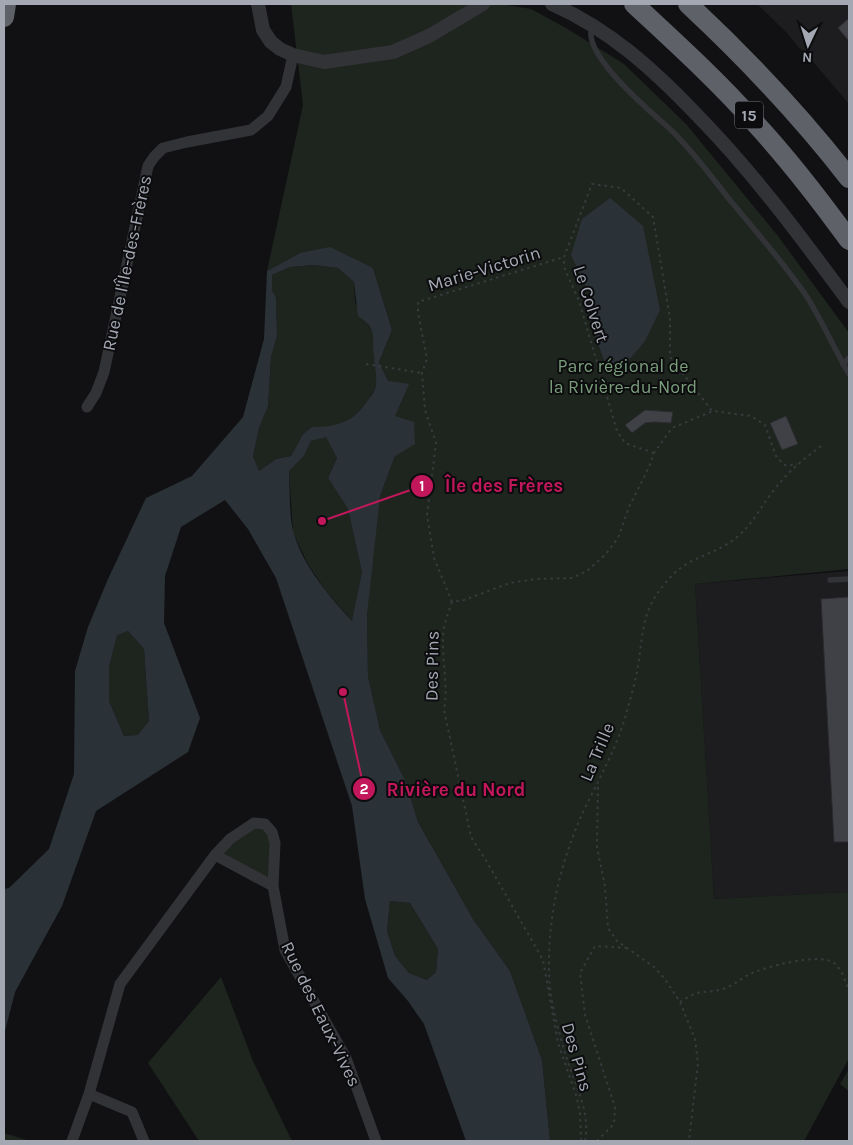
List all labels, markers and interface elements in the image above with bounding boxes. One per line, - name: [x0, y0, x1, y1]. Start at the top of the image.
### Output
- north arrow: [783, 20, 833, 70]
- text: N: [802, 49, 813, 66]
- road number: 15: [735, 102, 763, 128]
- street label: Rue de l'Île-des-Frères: [98, 173, 156, 353]
- street label: Marie-Victorin: [425, 241, 543, 297]
- street label: Le Colvert: [568, 263, 614, 345]
- park label: Parc régional de la Rivière-du-Nord: [549, 355, 697, 398]
- callout: Île des Frères: [410, 469, 573, 503]
- text: Île des Frères: [444, 473, 563, 497]
- text: 1: [419, 477, 425, 495]
- street label: Des Pins: [420, 631, 444, 701]
- street label: La Trille: [575, 719, 619, 785]
- callout: Rivière du Nord: [352, 772, 536, 806]
- text: Rivière du Nord: [387, 779, 525, 801]
- text: 2: [359, 780, 369, 798]
- street label: Rue des Eaux-Vives: [276, 938, 366, 1090]
- street label: Des Pins: [557, 1020, 597, 1094]

